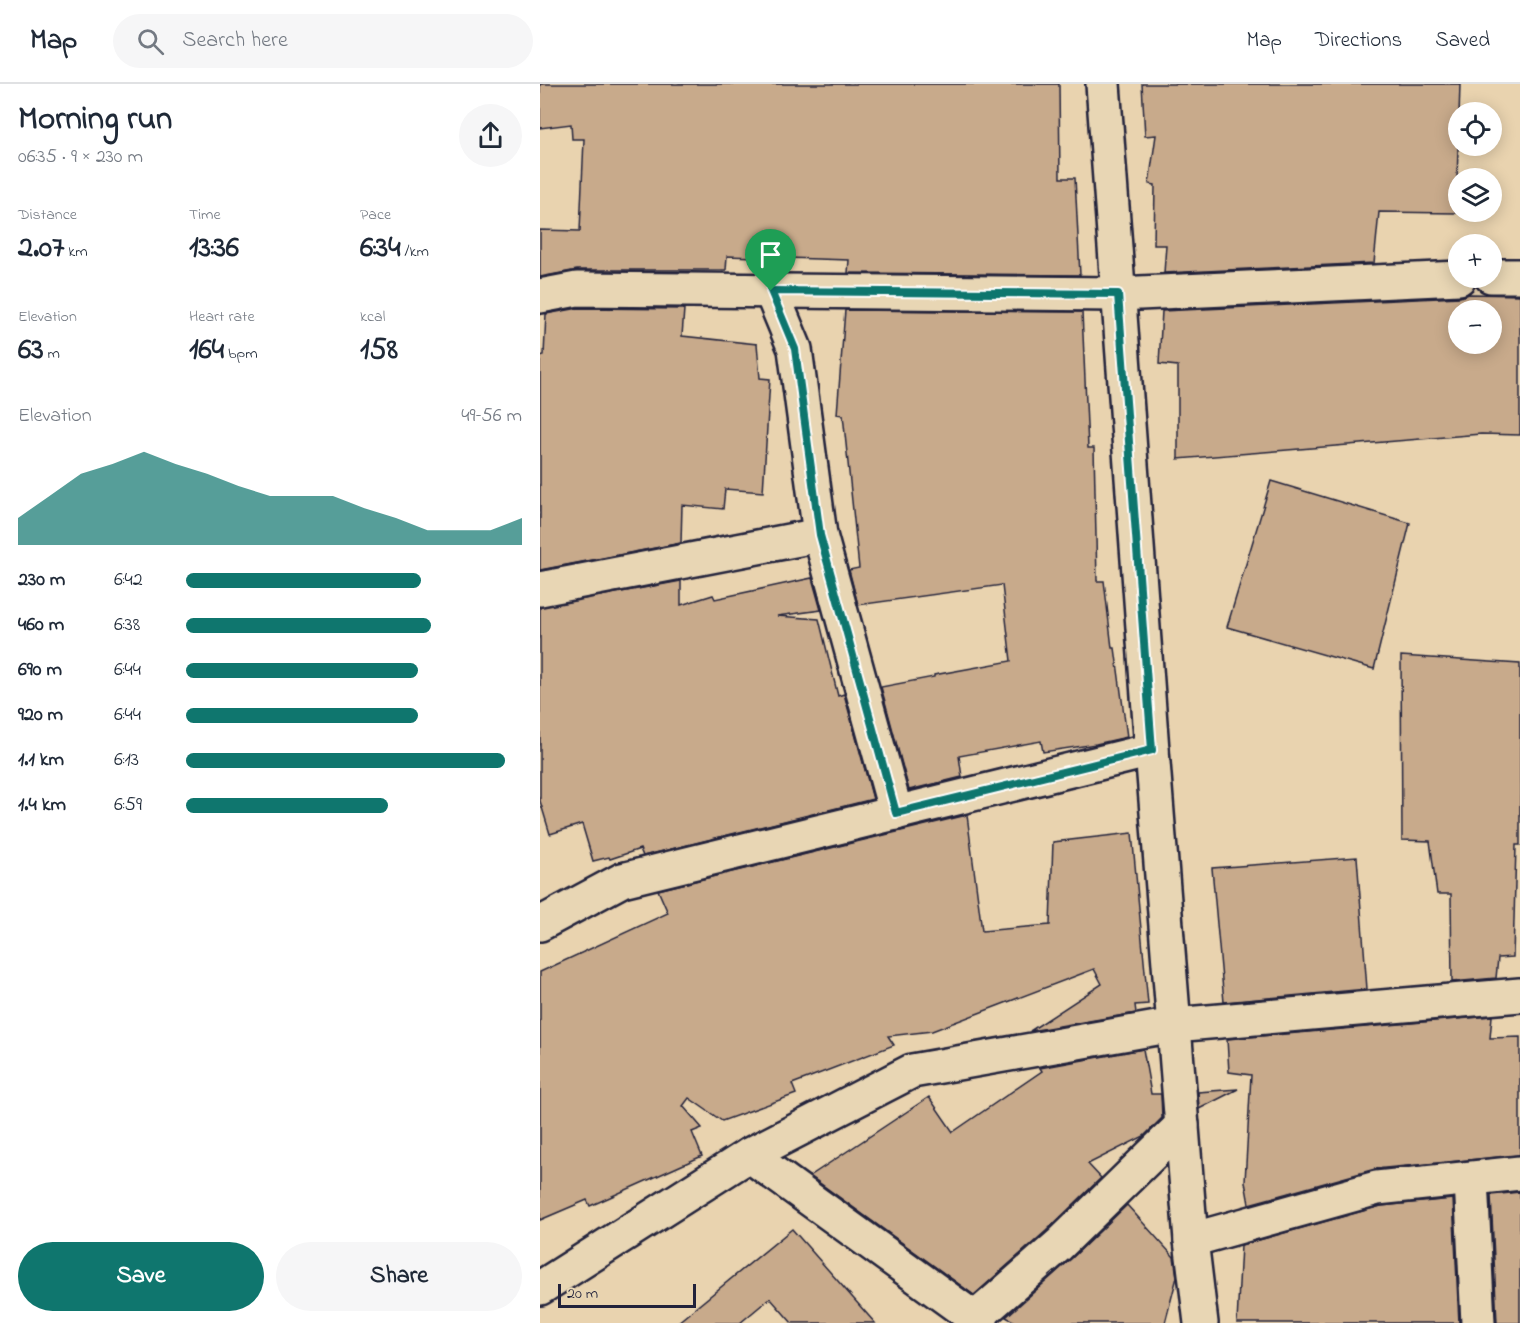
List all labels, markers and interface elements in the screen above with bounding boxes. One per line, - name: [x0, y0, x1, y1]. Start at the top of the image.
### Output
- search box: [113, 14, 533, 68]
- text: Map: [30, 21, 77, 62]
- icon: search: [134, 25, 167, 58]
- text: Search here: [182, 25, 288, 57]
- text: Map: [1246, 26, 1282, 56]
- text: Directions: [1315, 26, 1402, 56]
- text: Saved: [1435, 26, 1490, 56]
- text: Morning run: [18, 96, 172, 144]
- map controls: [1448, 102, 1502, 354]
- button: locate: [1448, 102, 1502, 156]
- button: share: [459, 104, 522, 167]
- text: 06:35 · 9 × 230 m: [18, 143, 143, 172]
- button: layers: [1448, 168, 1502, 222]
- text: Distance: [18, 203, 77, 227]
- text: Time: [189, 203, 221, 227]
- text: Pace: [360, 203, 391, 227]
- text: 2.07: [18, 227, 64, 271]
- text: 13:36: [189, 227, 239, 271]
- text: 6:34: [360, 227, 401, 271]
- pin: [745, 229, 796, 291]
- button: +: [1448, 234, 1502, 288]
- icon: arrive: [754, 238, 787, 271]
- text: km: [64, 240, 88, 264]
- text: /km: [401, 240, 429, 264]
- button: −: [1448, 300, 1502, 354]
- text: Elevation: [18, 305, 77, 329]
- text: Heart rate: [189, 305, 255, 329]
- text: kcal: [360, 305, 385, 329]
- text: 63: [18, 329, 44, 373]
- text: 164: [189, 329, 224, 373]
- text: 158: [360, 329, 398, 373]
- text: m: [44, 342, 60, 366]
- text: bpm: [224, 342, 258, 366]
- text: Elevation: [18, 402, 92, 431]
- text: 49–56 m: [461, 402, 522, 431]
- text: 230 m: [18, 566, 65, 595]
- text: 6:42: [114, 566, 143, 595]
- text: 460 m: [18, 611, 64, 640]
- text: 6:38: [114, 611, 140, 640]
- text: 690 m: [18, 656, 62, 685]
- text: 6:44: [114, 656, 141, 685]
- text: 920 m: [18, 701, 63, 730]
- text: 6:44: [114, 701, 141, 730]
- text: 1.1 km: [18, 746, 64, 775]
- text: 6:13: [114, 746, 139, 775]
- text: 1.4 km: [18, 791, 66, 820]
- text: 6:59: [114, 791, 142, 820]
- button: Save: [18, 1242, 264, 1311]
- button: Share: [276, 1242, 522, 1311]
- scale bar: [558, 1281, 696, 1308]
- text: 20 m: [567, 1282, 598, 1306]

